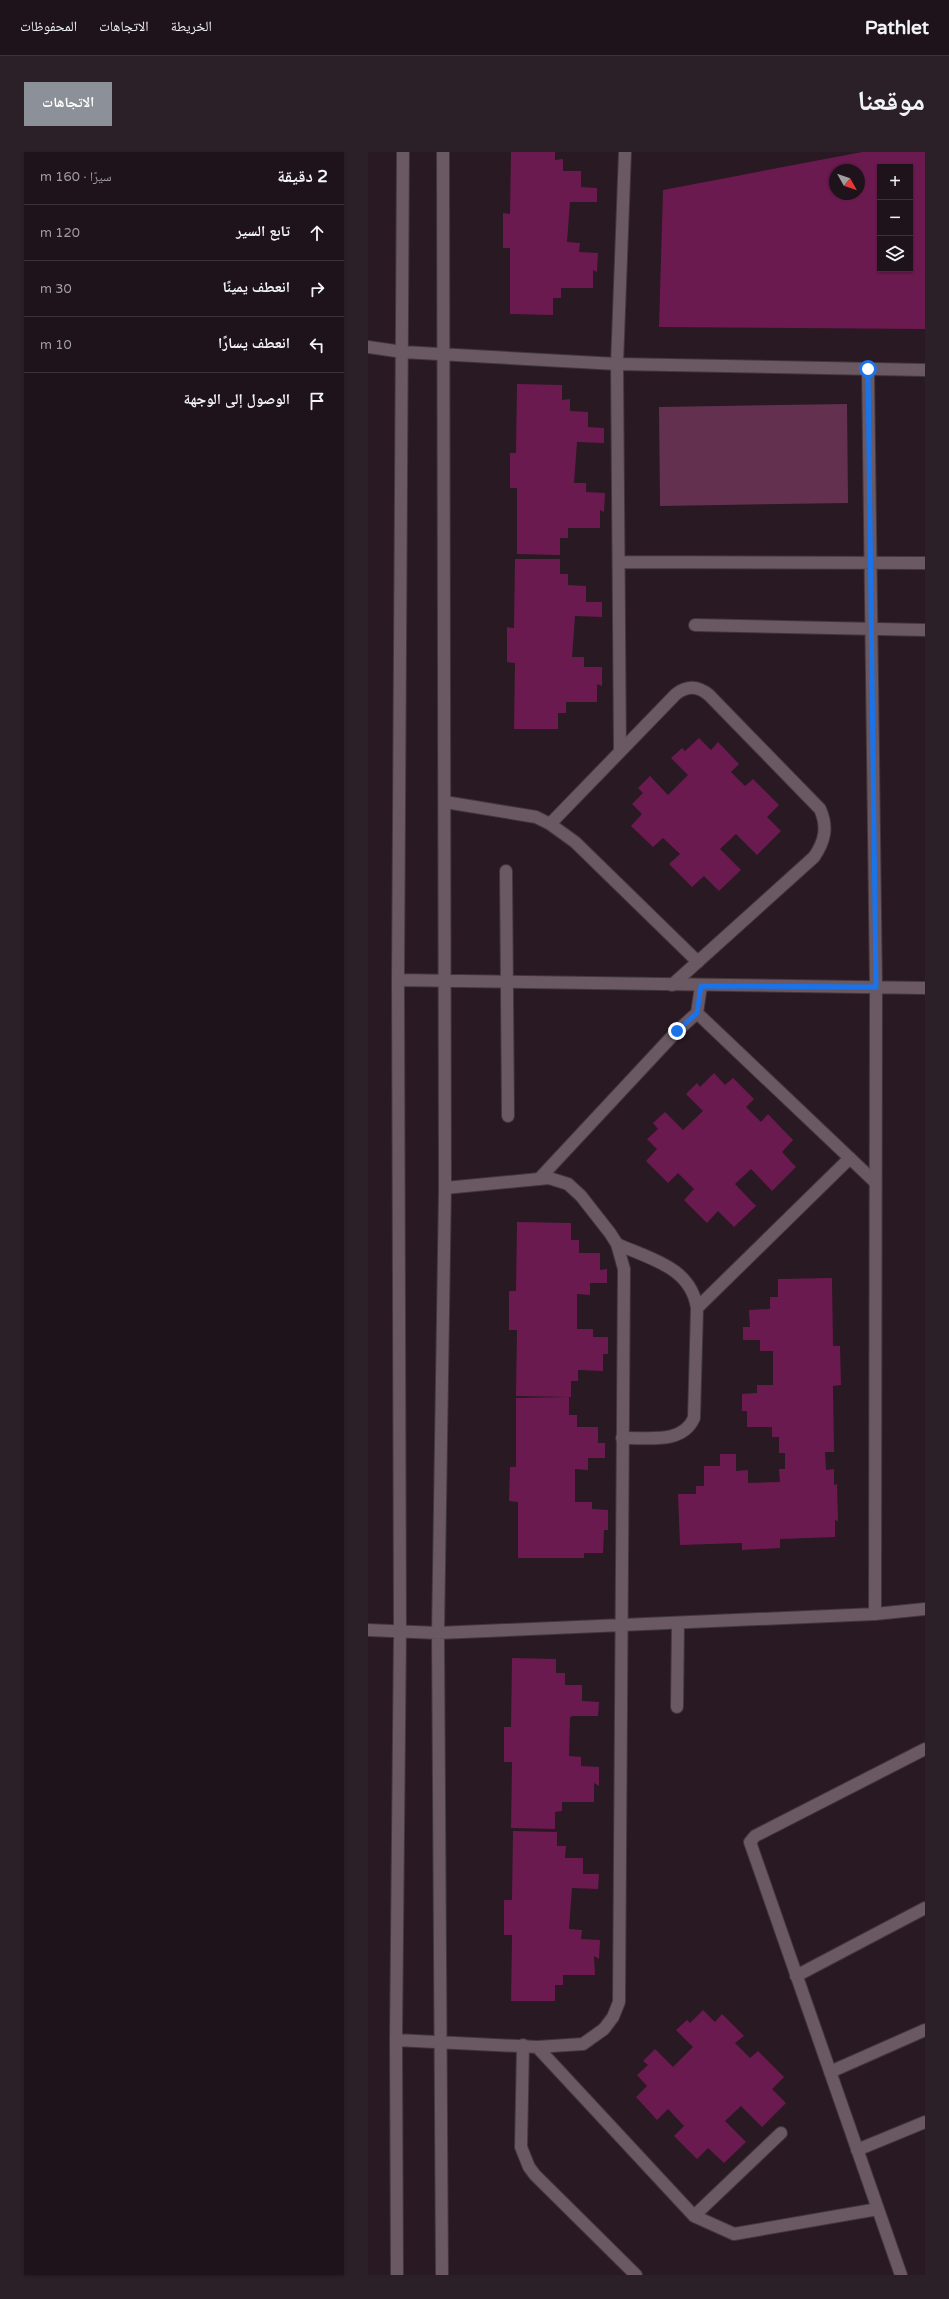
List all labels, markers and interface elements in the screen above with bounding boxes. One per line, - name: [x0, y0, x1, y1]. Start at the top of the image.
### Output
- text: Pathlet: [865, 17, 929, 39]
- text: المحفوظات: [20, 18, 77, 35]
- text: الاتجاهات: [99, 18, 149, 35]
- text: الخريطة: [171, 18, 212, 35]
- button: الاتجاهات: [24, 82, 112, 126]
- text: موقعنا: [857, 84, 925, 118]
- north arrow: [829, 164, 865, 200]
- map controls: [877, 164, 913, 272]
- button: +: [877, 164, 913, 200]
- text: 2 دقيقة: [277, 166, 328, 187]
- text: سيرًا · 160 m: [40, 169, 112, 185]
- button: −: [877, 200, 913, 236]
- text: تابع السير: [236, 222, 290, 240]
- icon: ahead: [306, 222, 328, 244]
- text: 120 m: [40, 225, 80, 241]
- button: layers: [877, 236, 913, 272]
- text: انعطف يمينًا: [222, 278, 290, 296]
- icon: right: [306, 278, 328, 300]
- text: 30 m: [40, 281, 72, 297]
- text: انعطف يسارًا: [218, 334, 290, 352]
- icon: left: [306, 334, 328, 356]
- text: 10 m: [40, 337, 72, 353]
- route start: [859, 360, 877, 378]
- text: الوصول إلى الوجهة: [184, 390, 290, 408]
- icon: arrive: [306, 390, 328, 412]
- route end: [668, 1022, 686, 1040]

